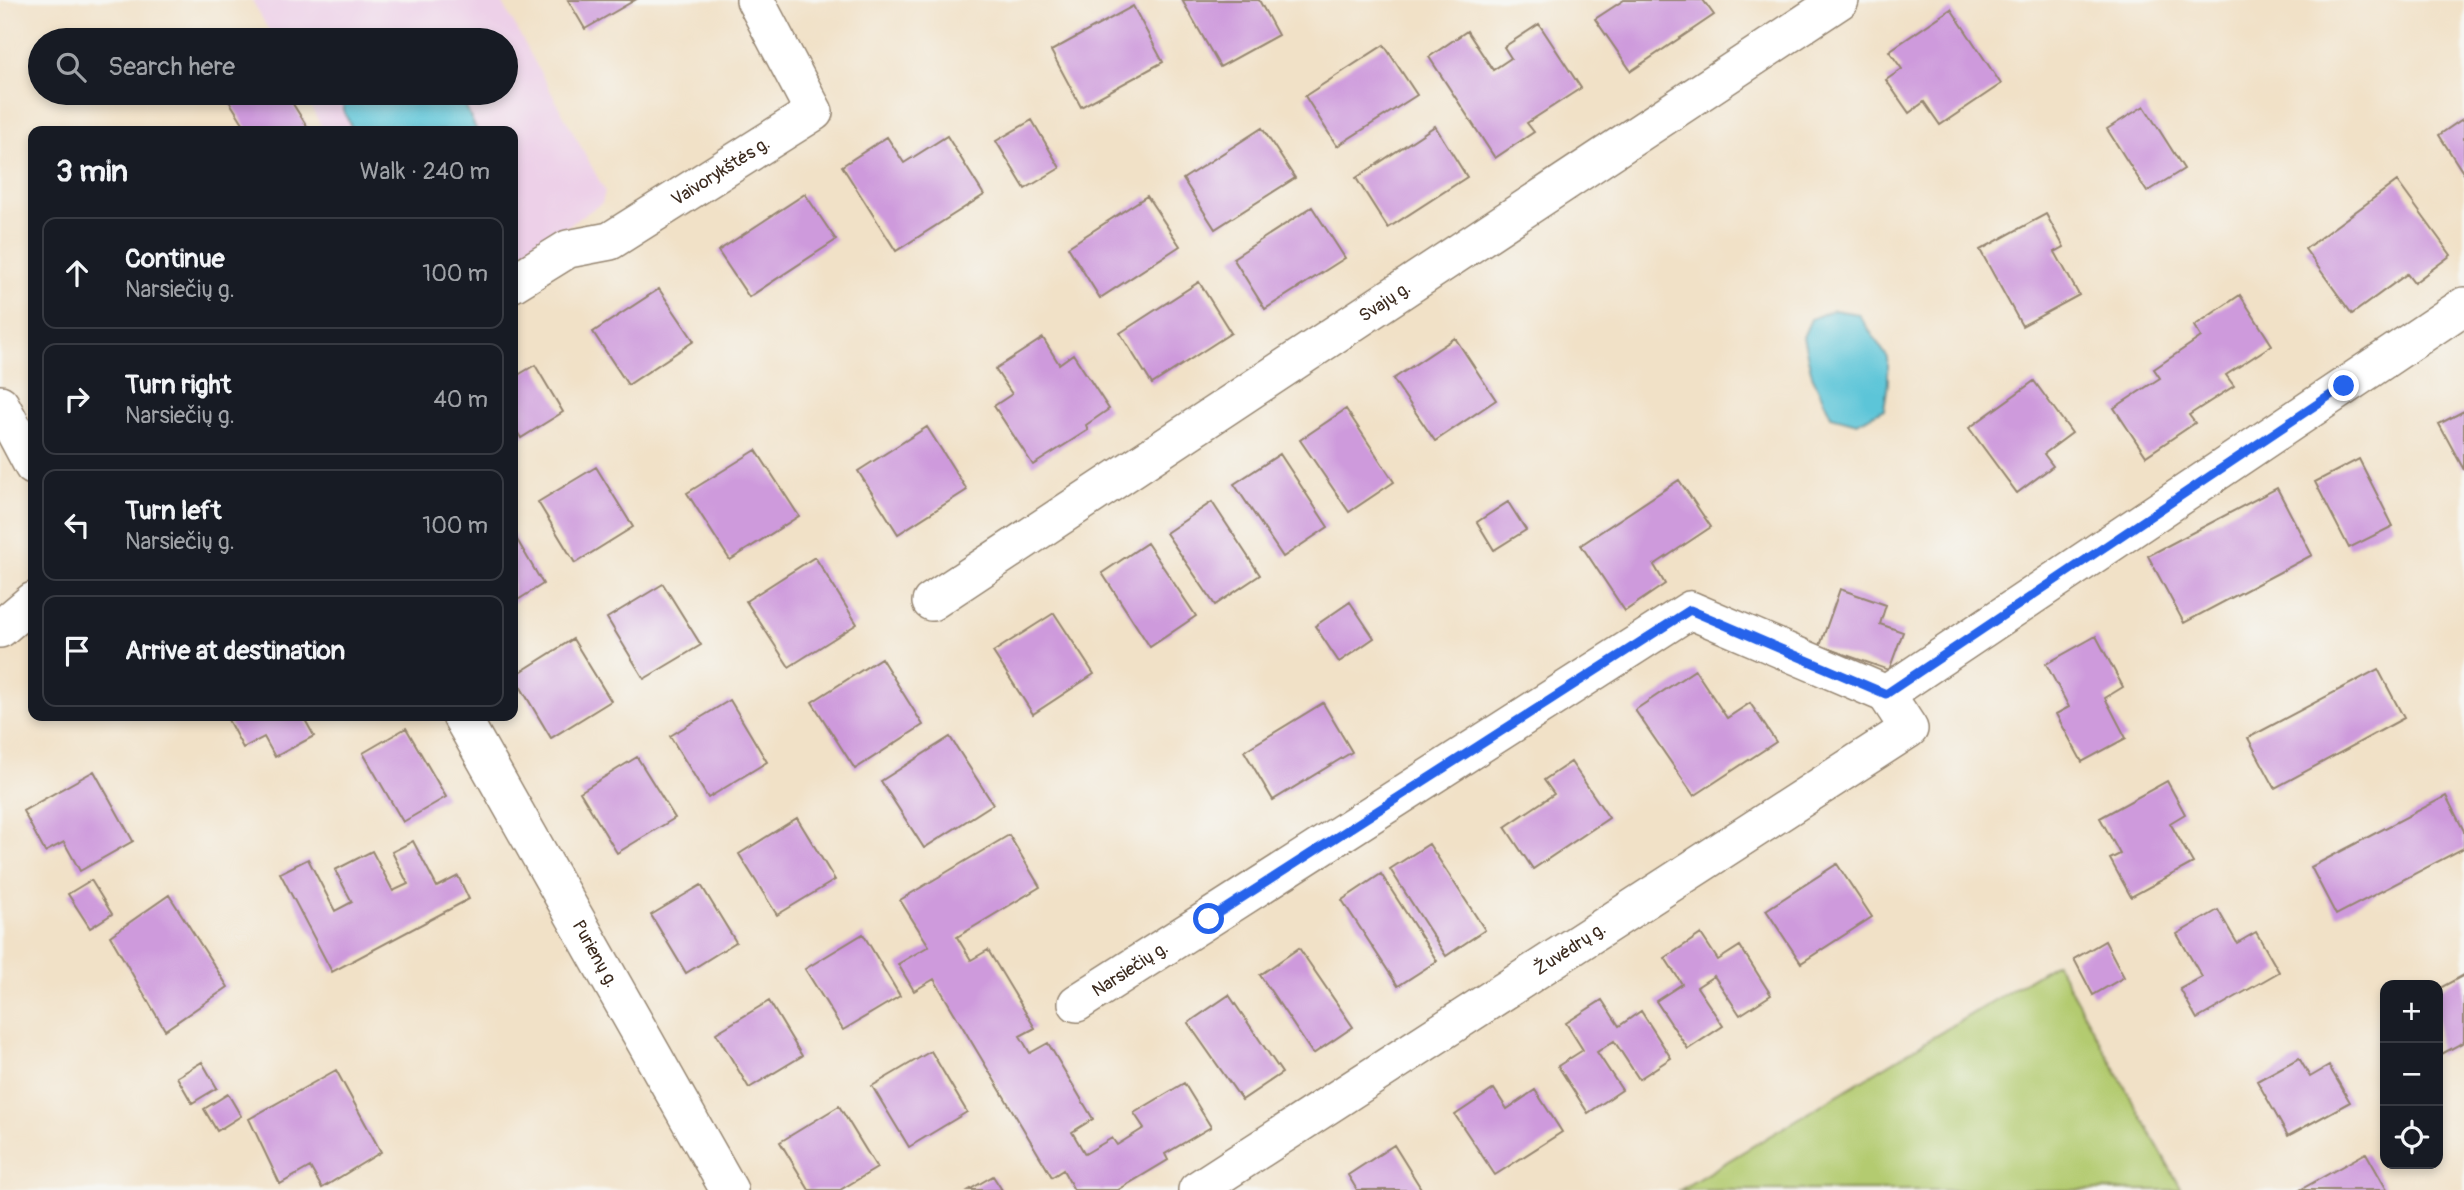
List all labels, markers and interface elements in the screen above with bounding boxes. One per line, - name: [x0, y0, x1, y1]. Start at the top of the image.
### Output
- search box: [28, 28, 518, 105]
- icon: search: [52, 48, 90, 86]
- text: Search here: [108, 51, 235, 83]
- street label: Vaivorykštės g.: [667, 132, 774, 211]
- text: 3 min: [56, 153, 128, 190]
- text: Walk · 240 m: [360, 157, 490, 186]
- text: Continue: [125, 243, 225, 275]
- icon: ahead: [58, 254, 96, 292]
- text: 100 m: [422, 259, 488, 288]
- text: Narsiečių g.: [125, 275, 235, 304]
- street label: Svajų g.: [1355, 277, 1415, 327]
- text: Turn right: [125, 369, 231, 401]
- route end: [2328, 370, 2359, 401]
- icon: right: [58, 380, 96, 418]
- text: 40 m: [434, 385, 488, 414]
- text: Narsiečių g.: [125, 401, 235, 430]
- text: Turn left: [125, 495, 221, 527]
- icon: left: [58, 506, 96, 544]
- text: 100 m: [422, 511, 488, 540]
- text: Narsiečių g.: [125, 527, 235, 556]
- icon: arrive: [58, 632, 96, 670]
- text: Arrive at destination: [125, 635, 345, 667]
- route start: [1193, 903, 1224, 934]
- street label: Purienų g.: [567, 916, 623, 992]
- street label: Žuvėdrų g.: [1530, 917, 1610, 981]
- street label: Narsiečių g.: [1088, 937, 1173, 1002]
- map controls: [2380, 980, 2443, 1169]
- button: +: [2380, 980, 2443, 1043]
- button: −: [2380, 1043, 2443, 1106]
- button: locate: [2380, 1106, 2443, 1169]

